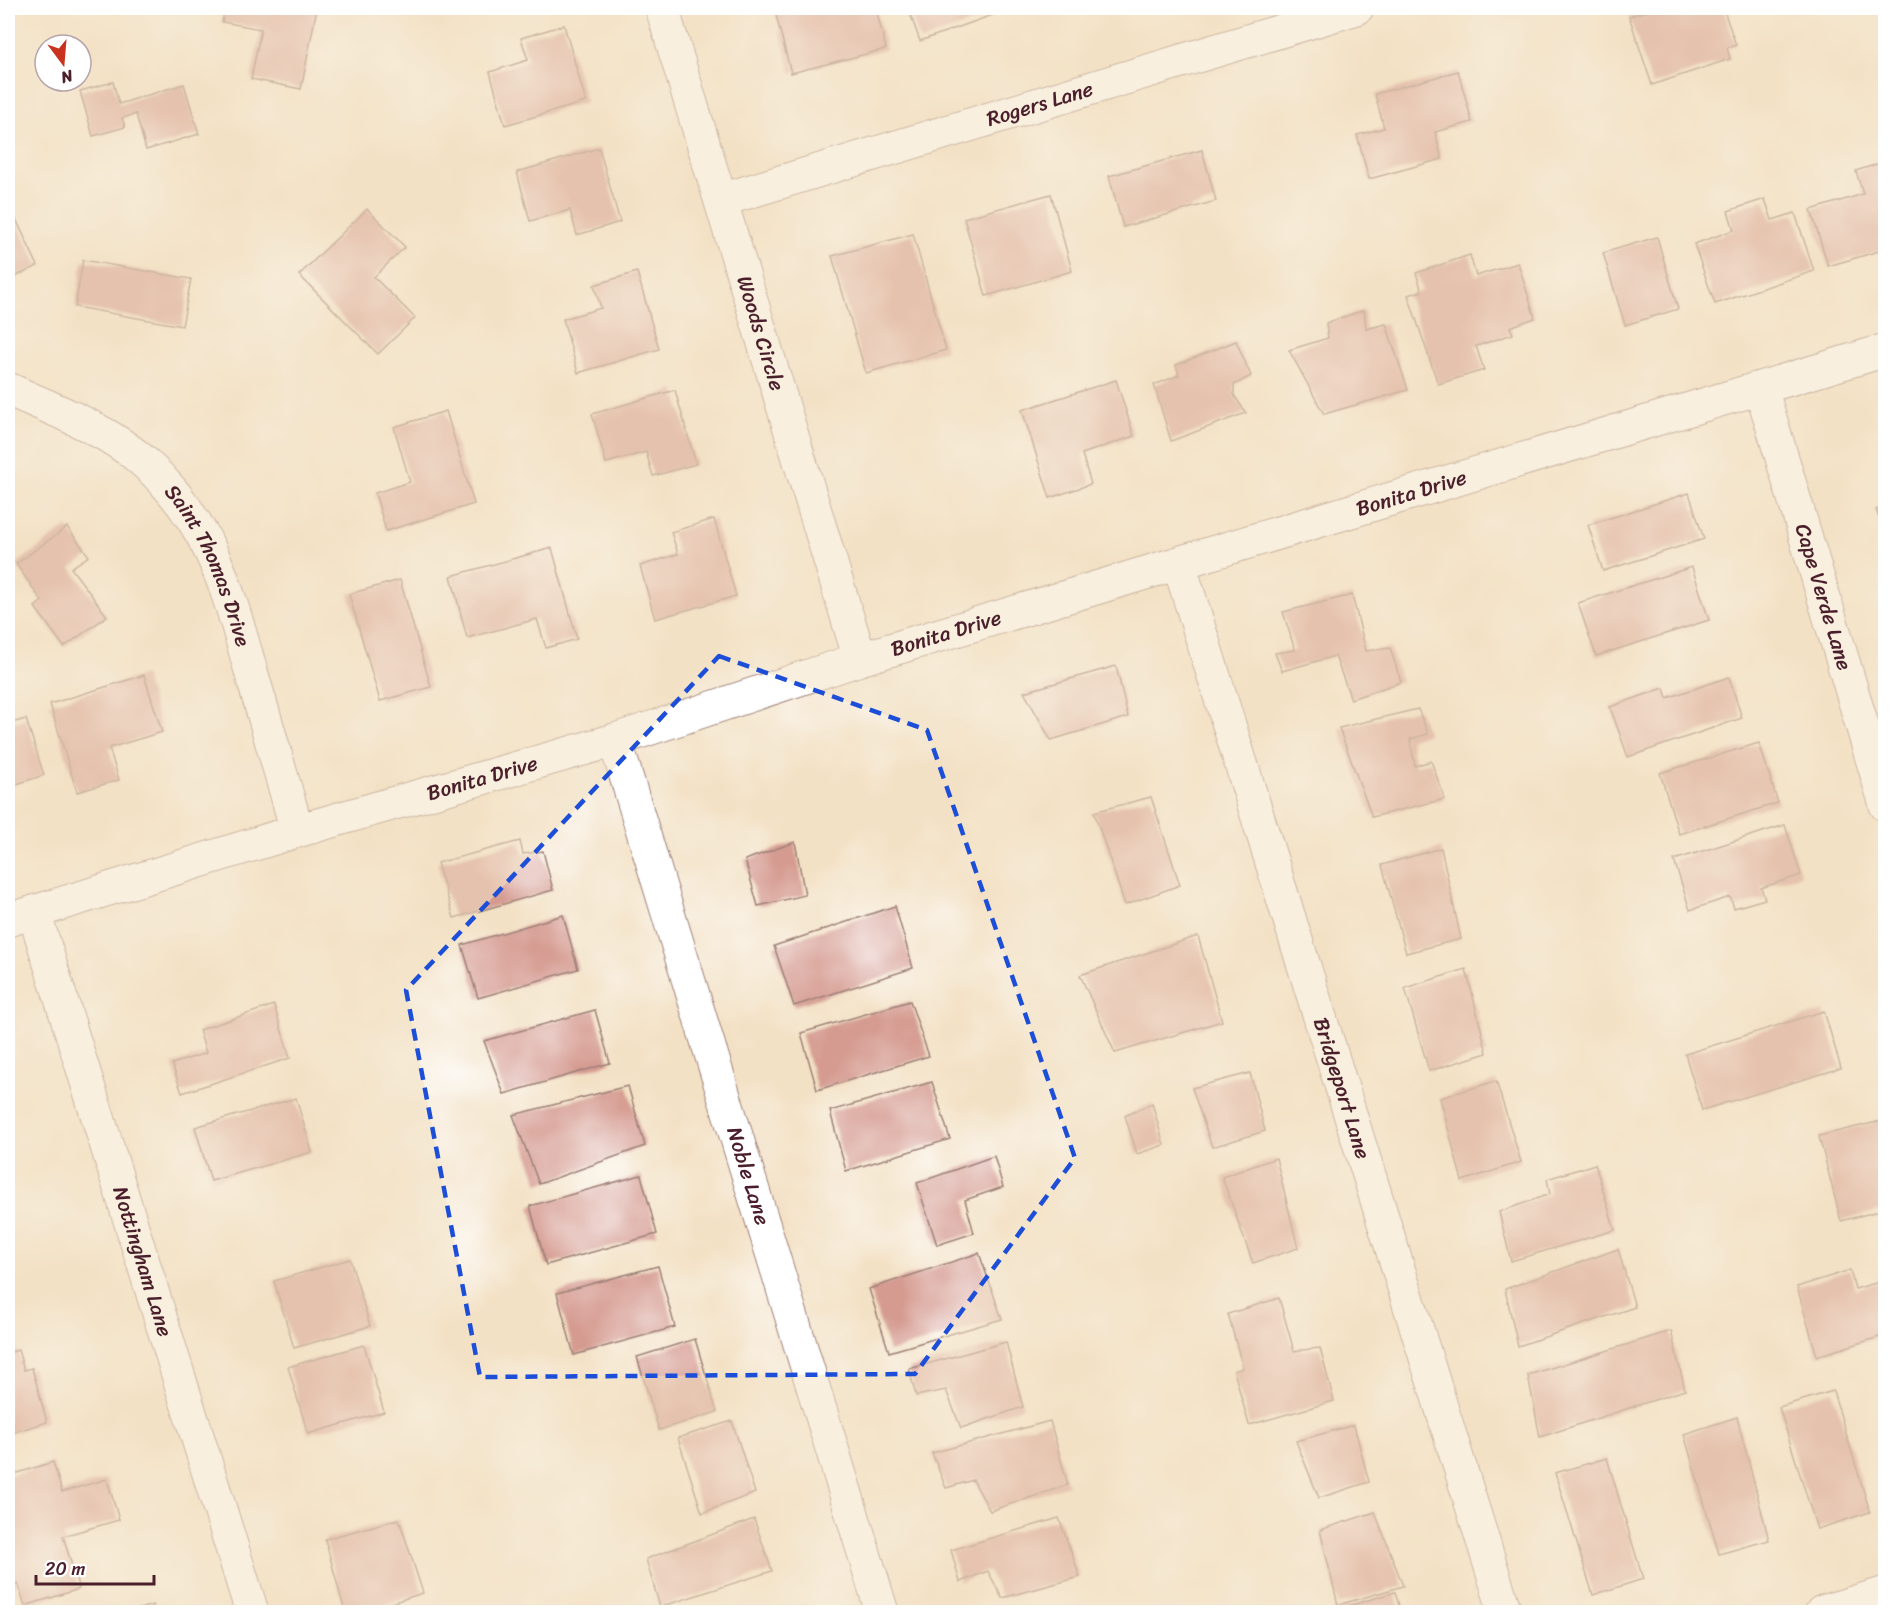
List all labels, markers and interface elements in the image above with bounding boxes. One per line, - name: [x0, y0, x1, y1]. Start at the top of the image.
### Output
- north arrow: [33, 33, 93, 93]
- text: N: [57, 61, 77, 93]
- street label: Rogers Lane: [982, 70, 1098, 138]
- street label: Woods Circle: [726, 271, 796, 396]
- street label: Bonita Drive: [1351, 458, 1472, 528]
- street label: Saint Thomas Drive: [155, 475, 262, 651]
- street label: Cape Verde Lane: [1784, 519, 1864, 675]
- street label: Bonita Drive: [886, 598, 1006, 668]
- street label: Bonita Drive: [422, 744, 542, 812]
- street label: Bridgeport Lane: [1302, 1013, 1382, 1164]
- street label: Noble Lane: [715, 1122, 782, 1230]
- street label: Nottingham Lane: [102, 1181, 184, 1342]
- scale bar: [36, 1548, 154, 1586]
- text: 20 m: [45, 1553, 85, 1585]

